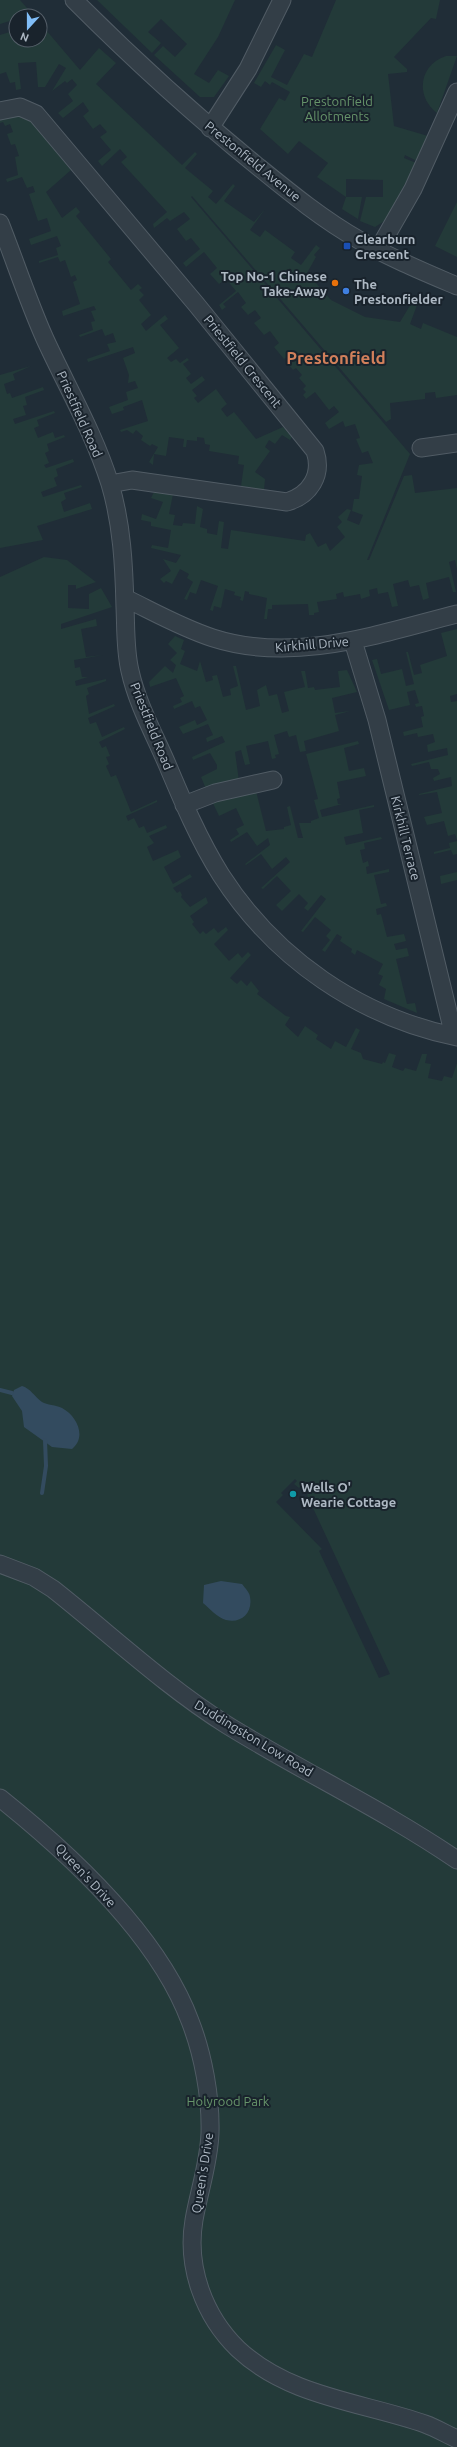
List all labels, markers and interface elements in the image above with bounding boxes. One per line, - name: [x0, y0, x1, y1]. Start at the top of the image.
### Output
- north arrow: [8, 8, 48, 48]
- text: N: [18, 30, 30, 44]
- park label: Prestonfield Allotments: [301, 94, 373, 123]
- street label: Prestonfield Avenue: [202, 118, 304, 204]
- place label: Clearburn Crescent: [355, 232, 415, 261]
- marker: Clearburn Crescent: [342, 241, 352, 251]
- place label: Top No-1 Chinese Take-Away: [221, 269, 327, 298]
- place label: The Prestonfielder: [354, 277, 444, 306]
- marker: Top No-1 Chinese Take-Away: [330, 278, 340, 288]
- marker: The Prestonfielder: [341, 286, 351, 296]
- street label: Priestfield Crescent: [202, 312, 284, 410]
- district label: Prestonfield: [286, 348, 386, 367]
- street label: Priestfield Road: [55, 369, 105, 459]
- street label: Kirkhill Drive: [275, 634, 349, 654]
- street label: Priestfield Road: [128, 680, 176, 772]
- street label: Kirkhill Terrace: [389, 794, 423, 882]
- place label: Wells O' Wearie Cottage: [301, 1480, 396, 1509]
- marker: Wells O' Wearie Cottage: [288, 1489, 298, 1499]
- street label: Duddingston Low Road: [192, 1697, 316, 1779]
- street label: Queen's Drive: [52, 1840, 119, 1910]
- park label: Holyrood Park: [187, 2094, 270, 2108]
- street label: Queen's Drive: [189, 2132, 216, 2215]

